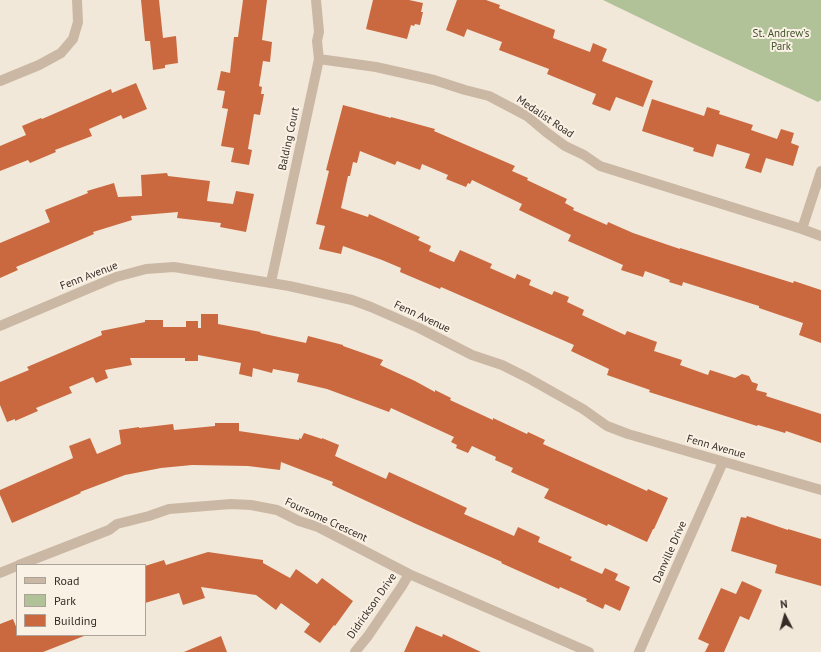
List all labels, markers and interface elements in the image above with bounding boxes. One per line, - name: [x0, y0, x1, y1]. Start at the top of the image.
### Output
- park label: St. Andrew’s Park: [753, 27, 809, 53]
- street label: Medalist Road: [514, 93, 576, 141]
- street label: Balding Court: [276, 106, 302, 172]
- street label: Fenn Avenue: [58, 259, 120, 293]
- street label: Fenn Avenue: [392, 298, 452, 336]
- street label: Fenn Avenue: [685, 432, 747, 462]
- street label: Foursome Crescent: [283, 495, 369, 545]
- street label: Danville Drive: [650, 519, 690, 585]
- legend: [16, 564, 146, 636]
- street label: Didrickson Drive: [344, 571, 400, 641]
- text: Road: [54, 573, 79, 588]
- text: Park: [54, 593, 76, 608]
- north arrow: [765, 596, 805, 636]
- text: N: [779, 597, 788, 611]
- text: Building: [54, 613, 97, 628]

